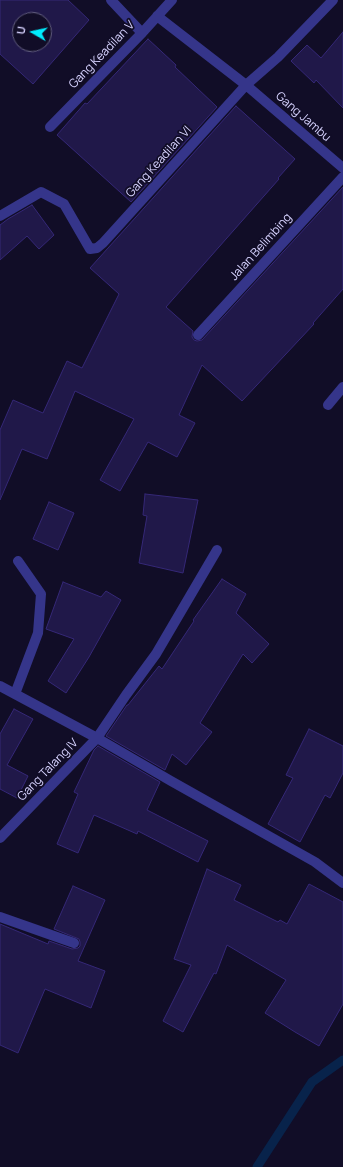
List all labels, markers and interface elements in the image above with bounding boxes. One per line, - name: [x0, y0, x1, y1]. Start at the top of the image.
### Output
- north arrow: [12, 12, 52, 52]
- street label: Gang Keadilan V: [66, 18, 138, 92]
- text: U: [13, 25, 29, 35]
- street label: Gang Jambu: [272, 89, 334, 145]
- street label: Gang Keadilan VI: [123, 123, 195, 201]
- street label: Jalan Belimbing: [227, 210, 295, 284]
- street label: Gang Talang IV: [15, 736, 81, 804]

